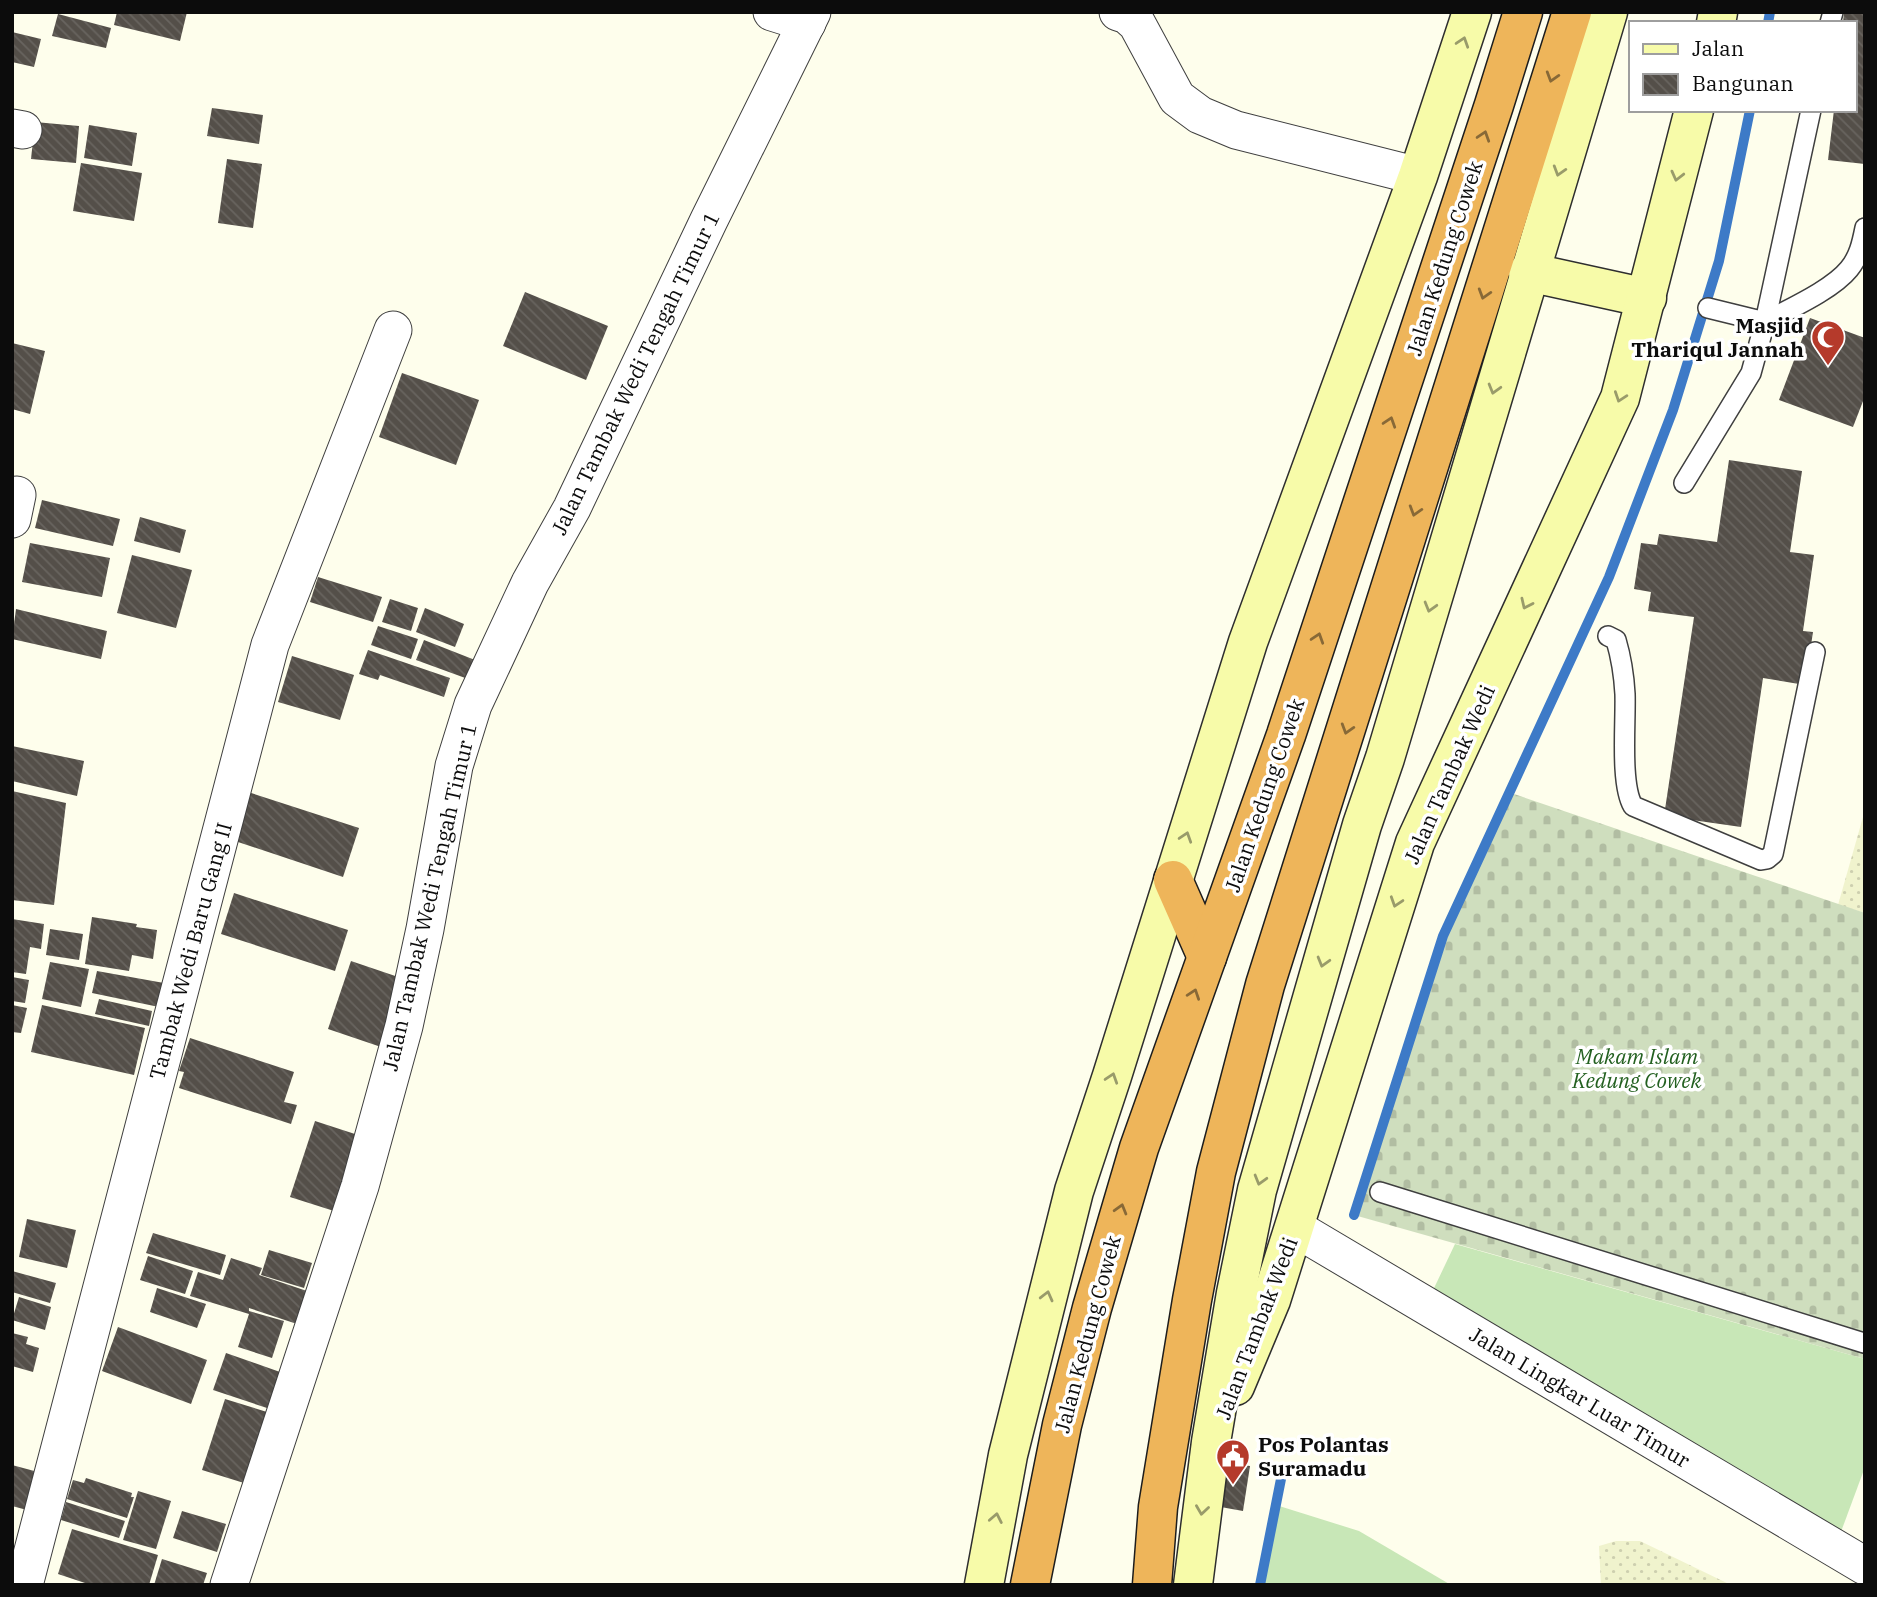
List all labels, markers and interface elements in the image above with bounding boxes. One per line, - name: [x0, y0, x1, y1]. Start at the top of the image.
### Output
- legend: [1629, 21, 1856, 112]
- text: Jalan: [1692, 34, 1744, 62]
- one-way arrow: [1455, 36, 1469, 48]
- text: Bangunan: [1692, 69, 1794, 97]
- one-way arrow: [1545, 71, 1560, 83]
- one-way arrow: [1476, 130, 1490, 143]
- street label: Jalan Kedung Cowek: [1399, 156, 1489, 359]
- one-way arrow: [1553, 165, 1568, 177]
- one-way arrow: [1671, 170, 1685, 182]
- street label: Jalan Tambak Wedi Tengah Timur 1: [544, 207, 726, 539]
- one-way arrow: [1477, 288, 1492, 300]
- place label: Masjid Thariqul Jannah: [1631, 311, 1804, 363]
- mosque icon: Masjid Thariqul Jannah: [1809, 318, 1847, 367]
- one-way arrow: [1488, 383, 1503, 395]
- one-way arrow: [1614, 390, 1628, 402]
- one-way arrow: [1382, 416, 1396, 428]
- one-way arrow: [1409, 505, 1424, 517]
- one-way arrow: [1520, 597, 1534, 609]
- one-way arrow: [1423, 601, 1438, 613]
- one-way arrow: [1310, 632, 1325, 644]
- street label: Jalan Tambak Wedi: [1397, 680, 1501, 868]
- street label: Jalan Kedung Cowek: [1218, 694, 1311, 896]
- street label: Jalan Tambak Wedi Tengah Timur 1: [375, 720, 483, 1074]
- one-way arrow: [1341, 722, 1356, 734]
- street label: Tambak Wedi Baru Gang II: [142, 819, 238, 1083]
- one-way arrow: [1178, 832, 1193, 844]
- one-way arrow: [1390, 895, 1404, 907]
- one-way arrow: [1316, 955, 1331, 967]
- one-way arrow: [1186, 988, 1200, 1000]
- park label: Makam Islam Kedung Cowek: [1571, 1042, 1703, 1094]
- one-way arrow: [1103, 1072, 1118, 1084]
- one-way arrow: [1254, 1174, 1268, 1186]
- one-way arrow: [1113, 1203, 1128, 1215]
- street label: Jalan Kedung Cowek: [1047, 1232, 1127, 1436]
- street label: Jalan Tambak Wedi: [1208, 1233, 1304, 1423]
- one-way arrow: [1039, 1290, 1053, 1302]
- street label: Jalan Lingkar Luar Timur: [1465, 1320, 1696, 1474]
- place label: Pos Polantas Suramadu: [1258, 1430, 1389, 1482]
- public building icon: Pos Polantas Suramadu: [1214, 1437, 1252, 1486]
- one-way arrow: [1195, 1504, 1210, 1516]
- one-way arrow: [988, 1512, 1003, 1524]

